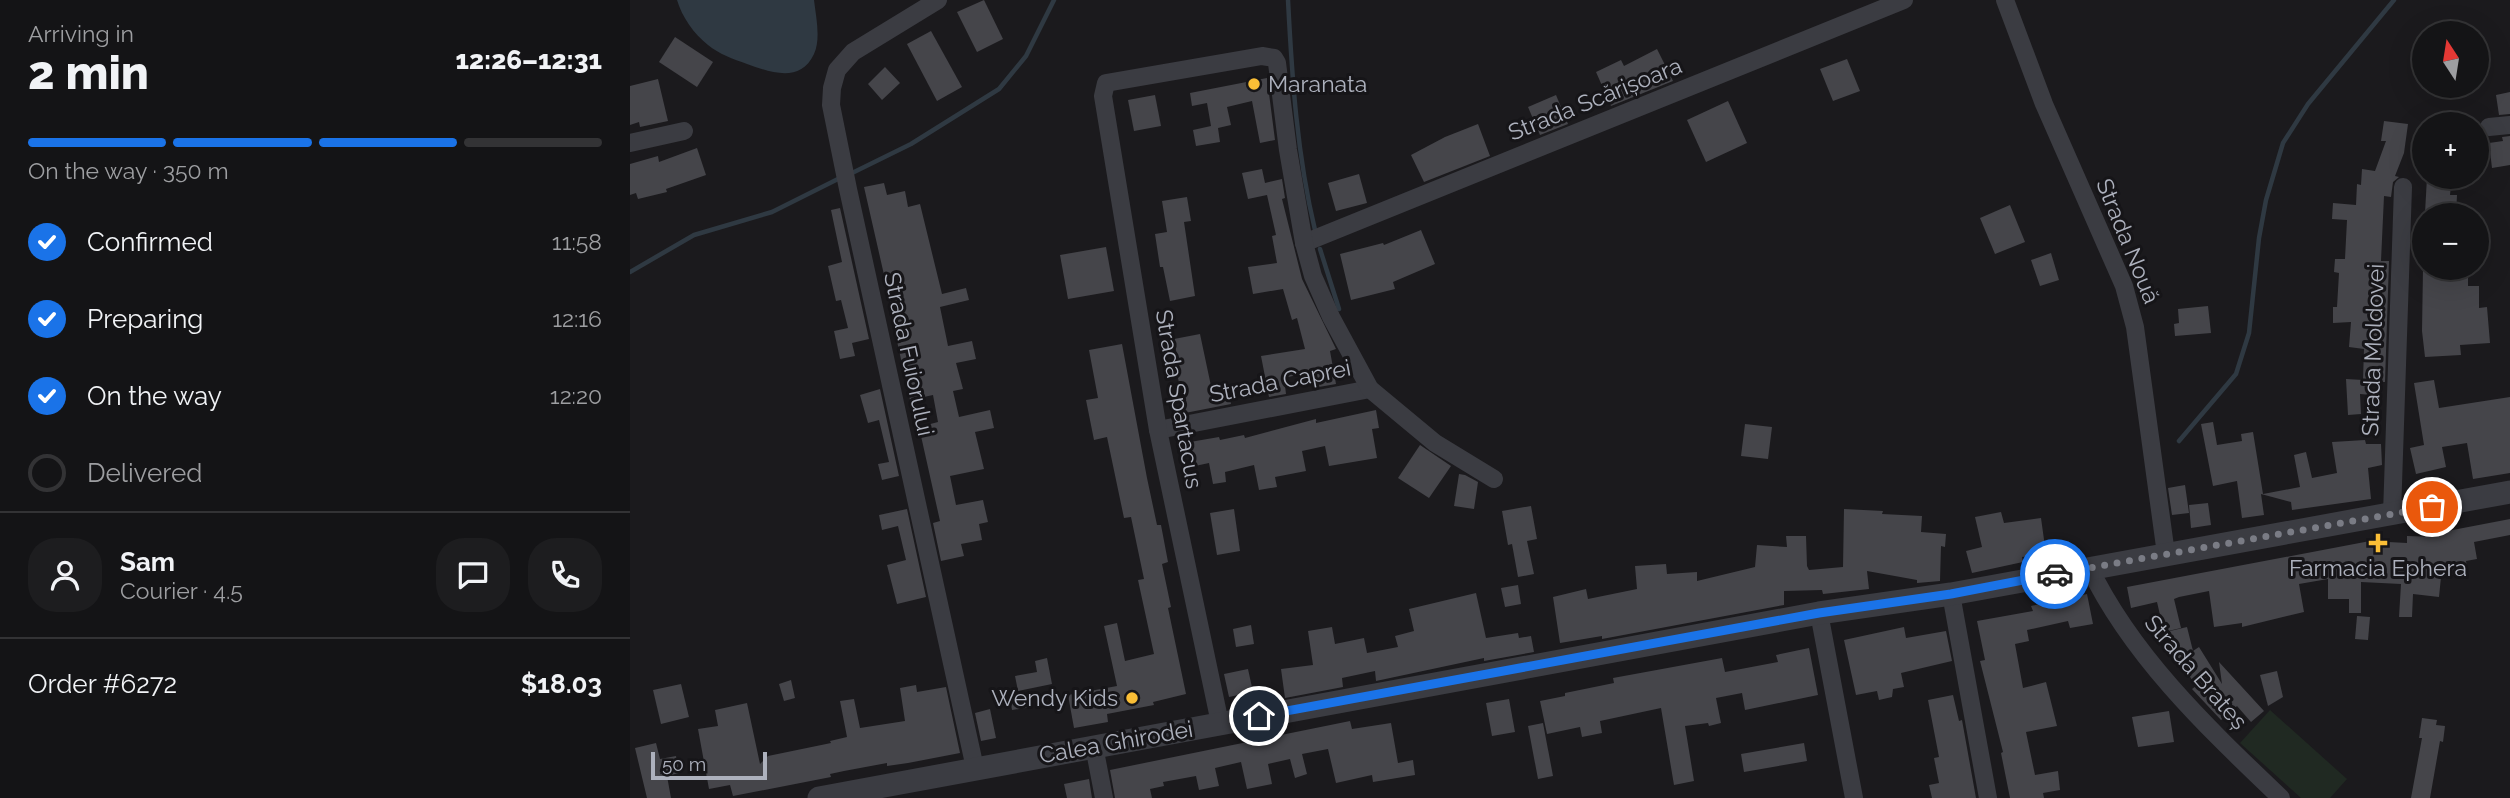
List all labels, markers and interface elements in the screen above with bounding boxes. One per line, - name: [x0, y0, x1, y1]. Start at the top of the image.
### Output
- text: Arriving in: [28, 20, 134, 47]
- north arrow: [2412, 21, 2488, 98]
- map controls: [2412, 21, 2489, 280]
- text: 12:26–12:31: [456, 45, 602, 75]
- text: 2 min: [28, 46, 149, 100]
- street label: Strada Scărișoara: [1504, 51, 1686, 146]
- place label: Maranata: [1268, 70, 1367, 97]
- marker: Maranata: [1246, 76, 1262, 92]
- button: +: [2412, 112, 2489, 189]
- text: On the way · 350 m: [28, 157, 229, 184]
- street label: Strada Nouă: [2091, 174, 2166, 307]
- button: −: [2412, 203, 2489, 280]
- icon: check: [28, 223, 66, 261]
- text: Confirmed: [87, 227, 213, 257]
- text: 11:58: [552, 228, 602, 255]
- street label: Strada Moldovei: [2356, 263, 2389, 437]
- street label: Strada Fuiorului: [879, 270, 940, 438]
- icon: check: [28, 300, 66, 338]
- text: Preparing: [87, 304, 203, 334]
- text: 12:16: [552, 305, 602, 332]
- street label: Strada Spartacus: [1150, 307, 1209, 490]
- street label: Strada Caprei: [1207, 354, 1353, 407]
- icon: check: [28, 377, 66, 415]
- text: On the way: [87, 381, 222, 411]
- text: 12:20: [550, 382, 602, 409]
- text: Delivered: [87, 458, 202, 488]
- pin: [2402, 477, 2462, 537]
- icon: bag: [2413, 488, 2451, 526]
- marker: Farmacia Ephera: [2370, 535, 2386, 551]
- button: person: [28, 538, 102, 612]
- button: chat: [436, 538, 510, 612]
- button: phone: [528, 538, 602, 612]
- courier: [2020, 539, 2090, 609]
- text: Sam: [120, 547, 175, 577]
- place label: Farmacia Ephera: [2289, 554, 2467, 581]
- icon: car: [2036, 555, 2074, 593]
- text: Courier · 4.5: [120, 577, 243, 604]
- street label: Strada Brateș: [2139, 609, 2253, 734]
- text: Order #6272: [28, 669, 177, 699]
- text: $18.03: [521, 669, 602, 699]
- place label: Wendy Kids: [991, 684, 1118, 711]
- pin: [1229, 686, 1289, 746]
- marker: Wendy Kids: [1124, 690, 1140, 706]
- icon: home: [1240, 697, 1278, 735]
- street label: Calea Ghirodei: [1037, 715, 1195, 768]
- scale bar: [651, 749, 766, 781]
- text: 50 m: [662, 753, 706, 775]

